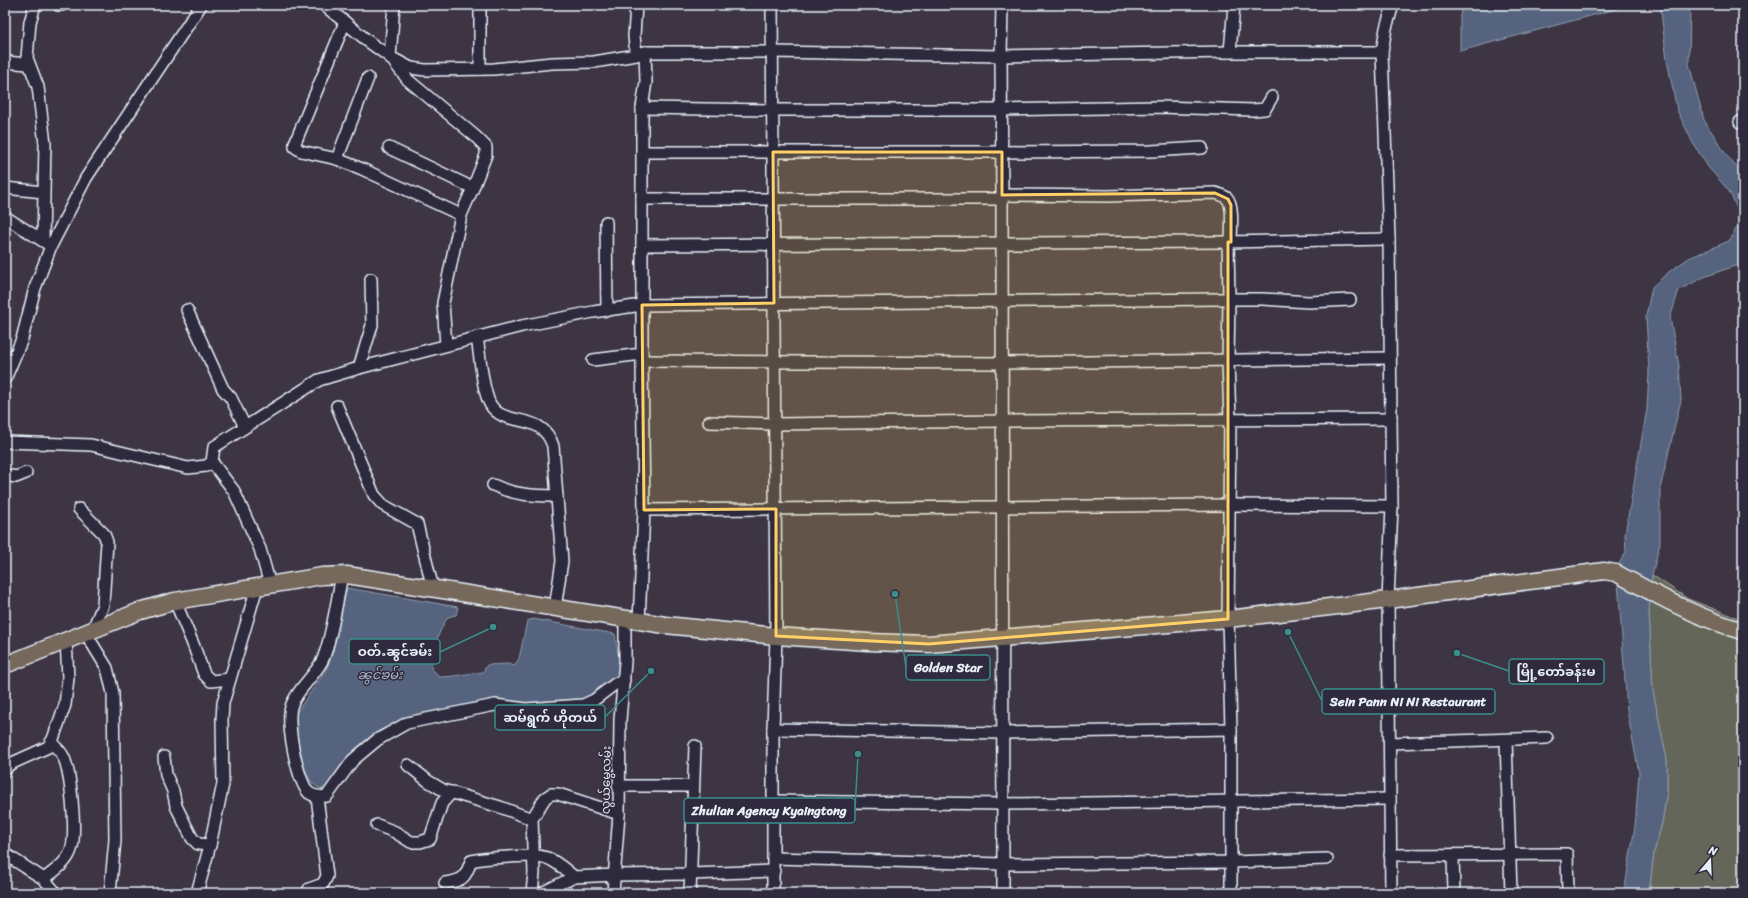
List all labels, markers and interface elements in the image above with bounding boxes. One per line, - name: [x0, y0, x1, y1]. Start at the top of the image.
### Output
- callout: ဝတ်ႉၼွင်ၶမ်း: [349, 639, 440, 664]
- text: ဝတ်ႉၼွင်ၶမ်း: [358, 640, 432, 663]
- callout: Golden Star: [906, 655, 990, 680]
- text: Golden Star: [913, 656, 984, 679]
- callout: မြို့တော်ခန်းမ: [1509, 659, 1604, 684]
- text: မြို့တော်ခန်းမ: [1516, 660, 1596, 683]
- water label: ၼွင်ၶမ်း: [357, 663, 404, 686]
- callout: Sein Pann Ni Ni Restaurant: [1322, 689, 1495, 714]
- text: Sein Pann Ni Ni Restaurant: [1329, 690, 1486, 713]
- callout: ဆမ်ရွက် ဟိုတယ်: [495, 705, 605, 730]
- text: ဆမ်ရွက် ဟိုတယ်: [503, 706, 597, 729]
- street label: လွယ်မွေလမ်း: [594, 746, 618, 814]
- callout: Zhulian Agency Kyaingtong: [684, 798, 855, 823]
- text: Zhulian Agency Kyaingtong: [690, 799, 847, 822]
- north arrow: [1690, 840, 1730, 880]
- text: N: [1705, 840, 1720, 861]

